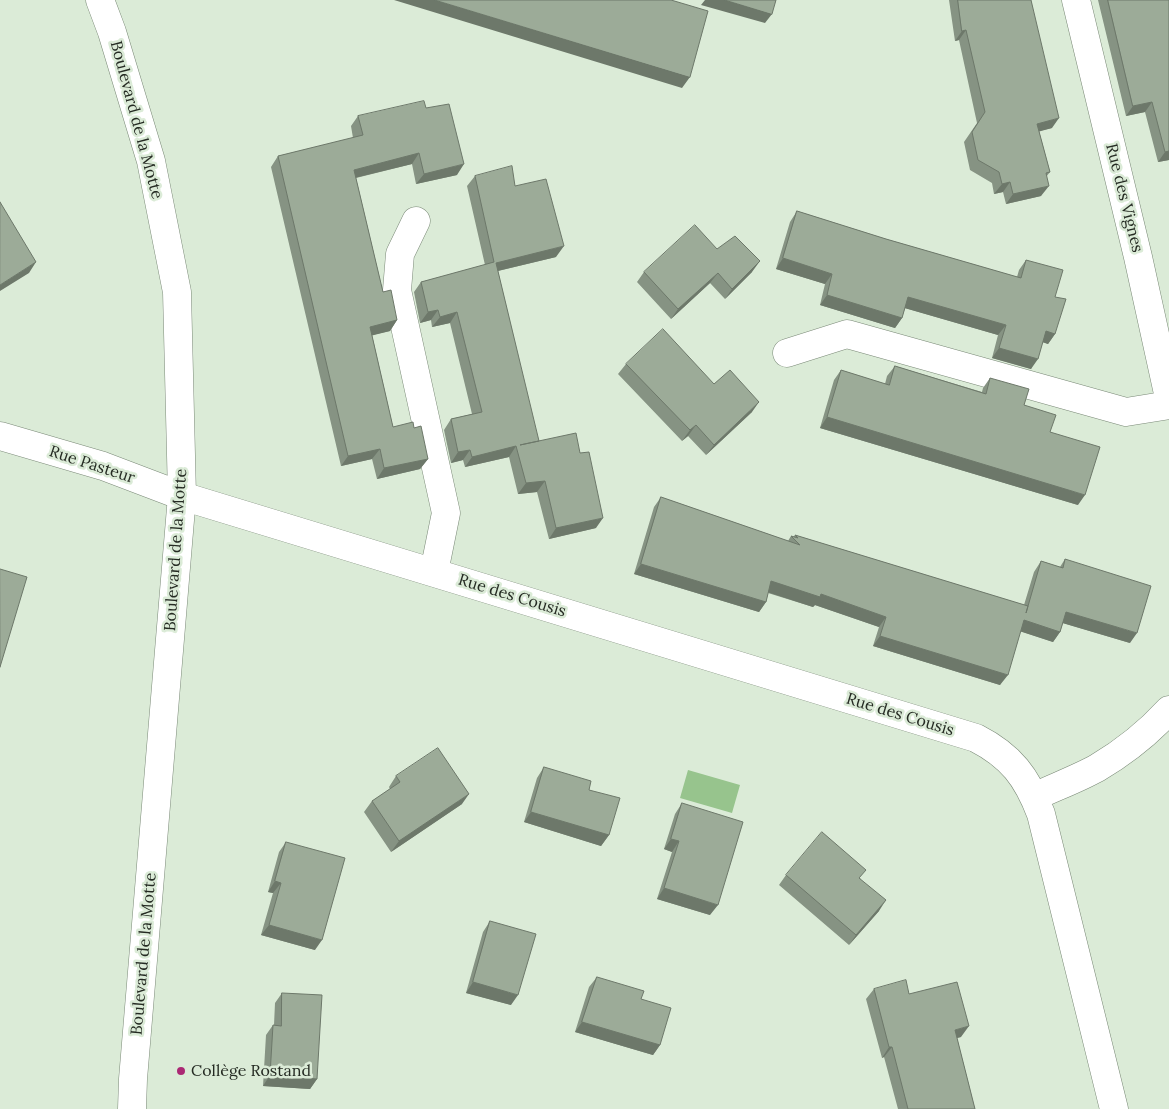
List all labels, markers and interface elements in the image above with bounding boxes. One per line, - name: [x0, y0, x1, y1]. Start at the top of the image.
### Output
- street label: Boulevard de la Motte: [106, 39, 166, 201]
- street label: Rue des Vignes: [1101, 141, 1147, 255]
- street label: Rue Pasteur: [47, 442, 137, 488]
- street label: Boulevard de la Motte: [161, 468, 191, 632]
- street label: Rue des Cousis: [456, 570, 568, 622]
- street label: Rue des Cousis: [844, 689, 956, 741]
- street label: Boulevard de la Motte: [127, 872, 161, 1036]
- place label: Collège Rostand: [191, 1061, 311, 1081]
- marker: Collège Rostand: [175, 1065, 187, 1077]

